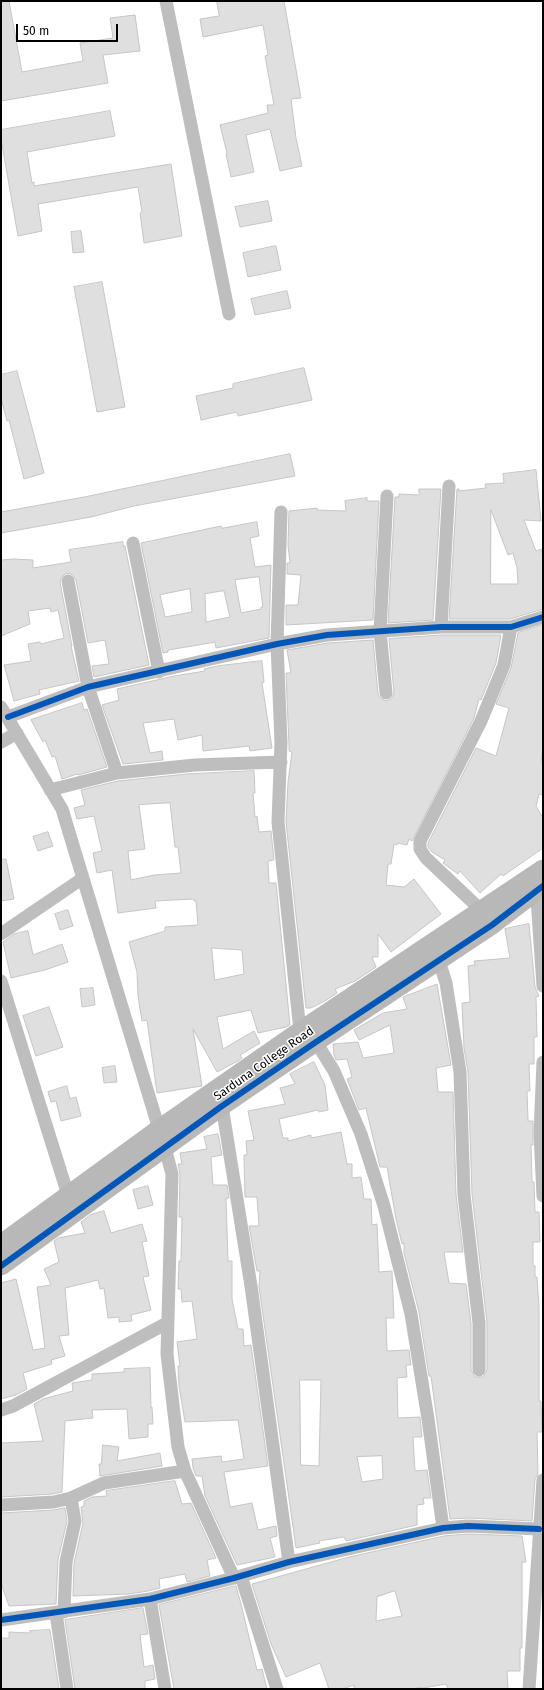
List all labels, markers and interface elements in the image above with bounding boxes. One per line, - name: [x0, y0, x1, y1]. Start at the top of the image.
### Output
- scale bar: [18, 16, 120, 42]
- text: 50 m: [23, 24, 49, 38]
- street label: Sarduna College Road: [211, 1024, 317, 1104]

